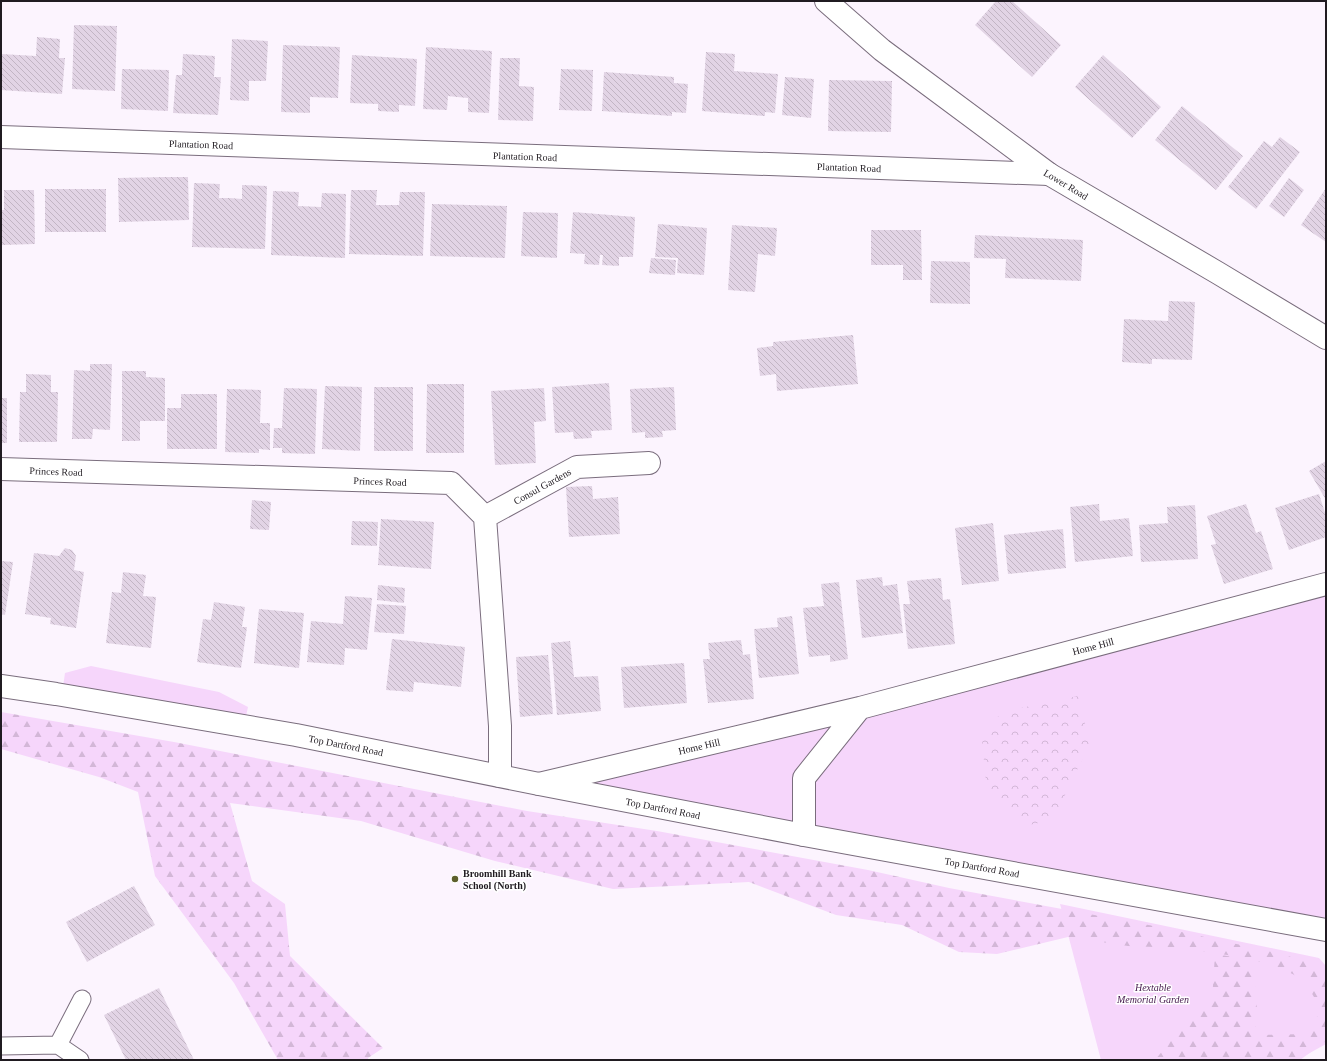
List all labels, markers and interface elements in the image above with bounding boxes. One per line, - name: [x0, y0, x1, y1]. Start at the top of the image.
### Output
- street label: Plantation Road: [169, 138, 233, 151]
- street label: Plantation Road: [493, 150, 557, 163]
- street label: Plantation Road: [817, 161, 881, 174]
- street label: Lower Road: [1042, 167, 1090, 202]
- street label: Princes Road: [29, 465, 83, 478]
- street label: Consul Gardens: [512, 466, 573, 507]
- street label: Princes Road: [353, 475, 407, 488]
- street label: Home Hill: [1071, 636, 1115, 657]
- street label: Top Dartford Road: [308, 733, 384, 758]
- street label: Home Hill: [677, 736, 721, 757]
- street label: Top Dartford Road: [625, 796, 701, 821]
- street label: Top Dartford Road: [944, 855, 1020, 880]
- place label: Broomhill Bank School (North): [463, 868, 532, 892]
- marker: Broomhill Bank School (North): [450, 874, 460, 884]
- park label: Hextable Memorial Garden: [1116, 982, 1189, 1005]

